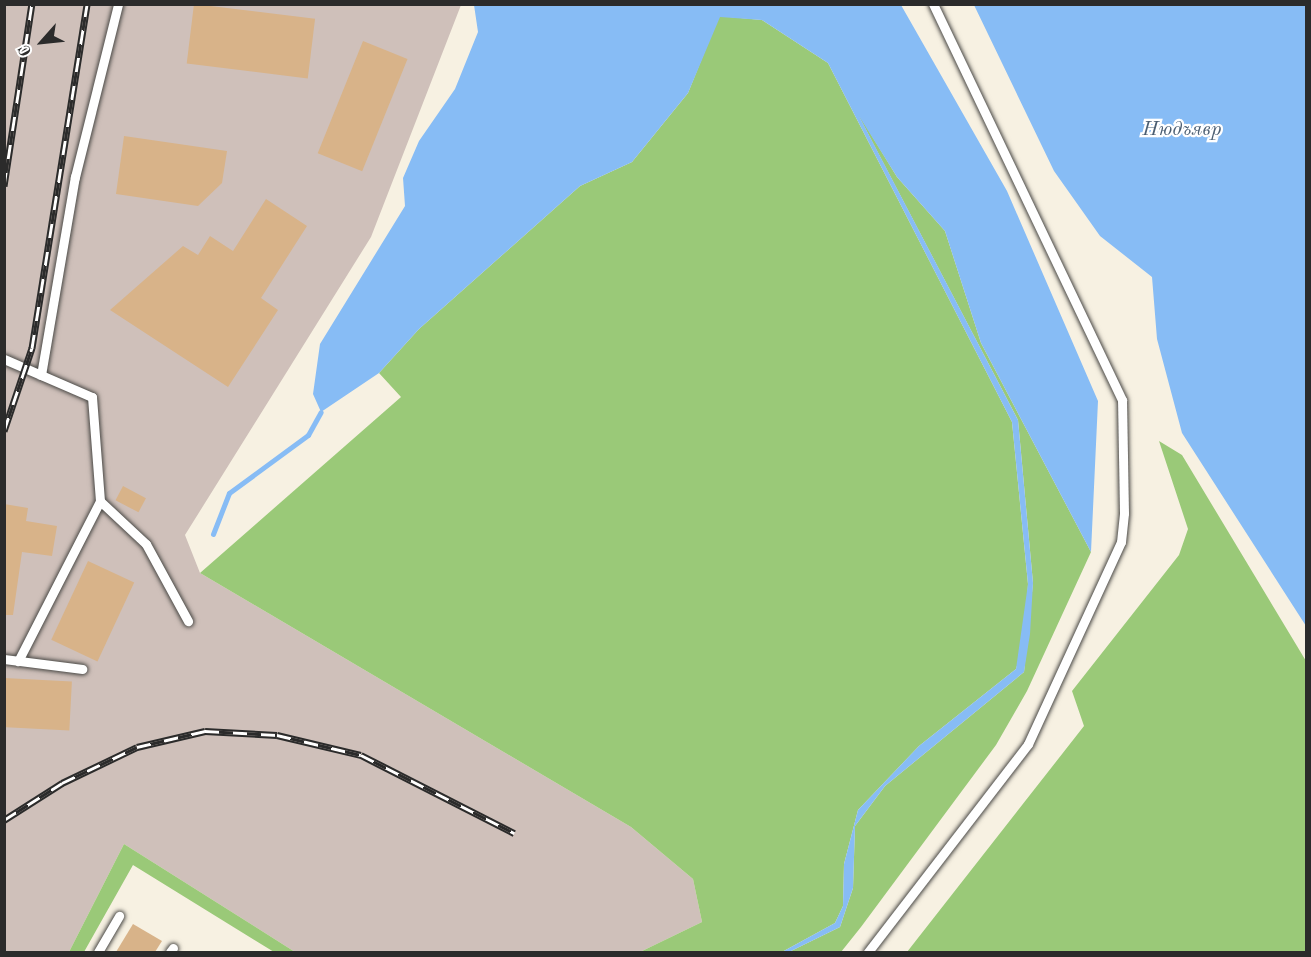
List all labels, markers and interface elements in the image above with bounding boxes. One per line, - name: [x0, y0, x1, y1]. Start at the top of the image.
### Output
- north arrow: [12, 12, 72, 72]
- text: С: [16, 42, 35, 59]
- water label: Нюдъявр: [1142, 118, 1222, 142]

